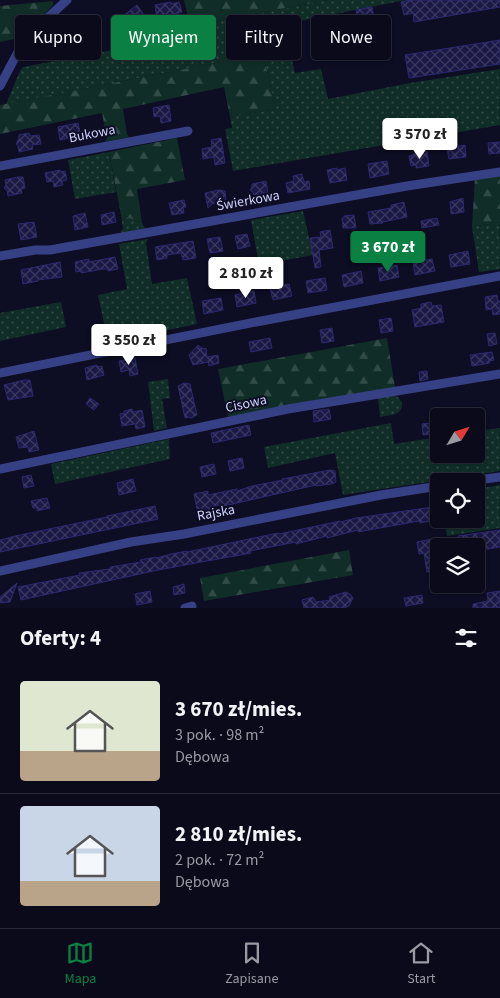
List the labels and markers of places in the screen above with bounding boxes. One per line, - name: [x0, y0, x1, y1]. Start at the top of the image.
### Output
- pin: 3 570 zł: [368, 118, 472, 160]
- pin: 3 670 zł: [336, 230, 440, 273]
- pin: 2 810 zł: [194, 256, 298, 299]
- pin: 3 550 zł: [77, 324, 181, 366]

